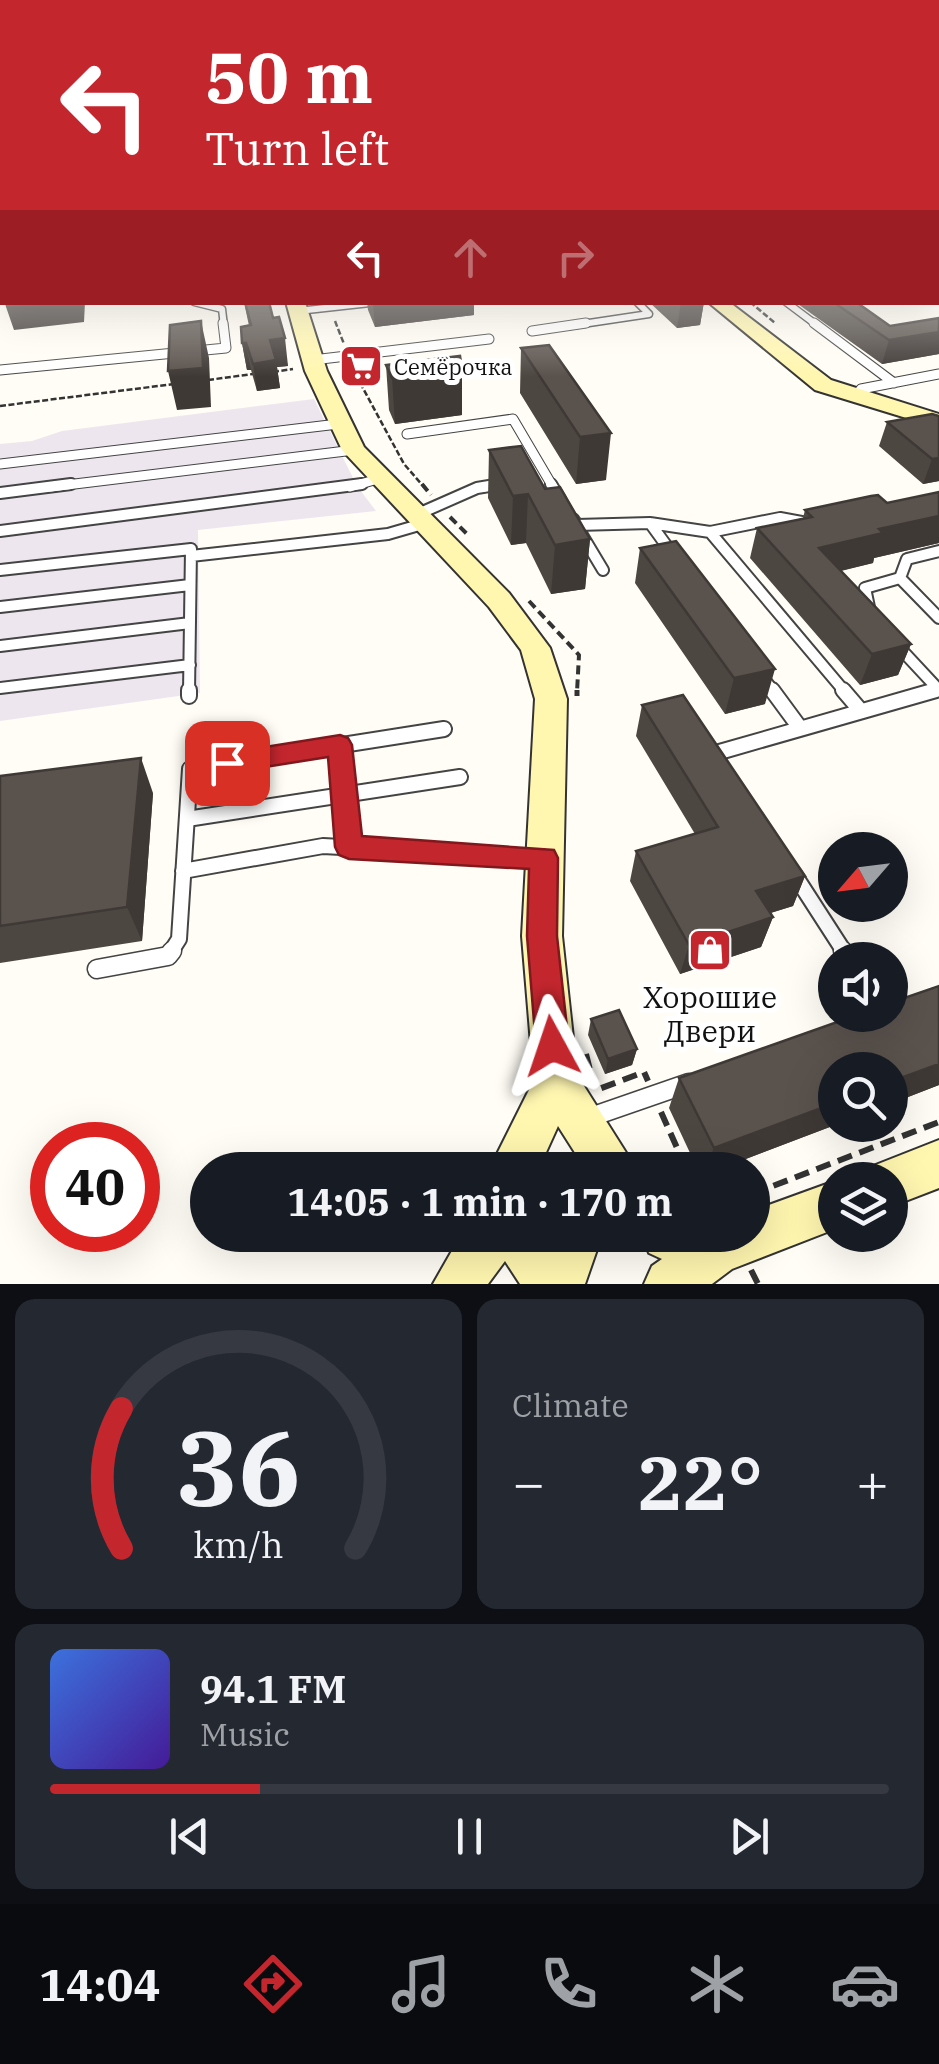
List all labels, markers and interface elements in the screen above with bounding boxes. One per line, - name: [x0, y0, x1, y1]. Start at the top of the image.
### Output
- text: 50 m: [205, 31, 373, 122]
- icon: left: [40, 40, 170, 170]
- text: Turn left: [205, 119, 389, 177]
- icon: left: [338, 230, 393, 285]
- icon: ahead: [443, 230, 498, 285]
- icon: right: [548, 230, 603, 285]
- supermarket icon: Семёрочка: [338, 343, 384, 389]
- place label: Семёрочка: [394, 352, 513, 381]
- pin: [185, 721, 270, 806]
- icon: arrive: [200, 736, 255, 791]
- north arrow: [818, 832, 908, 922]
- map controls: [818, 832, 908, 1252]
- shop icon: Хорошие Двери: [687, 927, 733, 973]
- button: sound: [818, 942, 908, 1032]
- place label: Хорошие Двери: [643, 977, 777, 1050]
- position arrow: [500, 994, 604, 1098]
- button: search: [818, 1052, 908, 1142]
- speed limit sign: 40: [30, 1122, 160, 1252]
- button: layers: [818, 1162, 908, 1252]
- text: 14:05 · 1 min · 170 m: [287, 1177, 673, 1226]
- text: Climate: [512, 1384, 629, 1426]
- text: 36: [176, 1399, 301, 1535]
- text: 22°: [638, 1433, 763, 1531]
- text: −: [512, 1447, 545, 1518]
- text: +: [856, 1447, 889, 1518]
- text: km/h: [193, 1521, 284, 1568]
- text: 94.1 FM: [200, 1664, 346, 1713]
- text: Music: [200, 1713, 290, 1755]
- icon: previous: [162, 1809, 217, 1864]
- icon: pause: [442, 1809, 497, 1864]
- icon: next: [722, 1809, 777, 1864]
- icon: directions: [238, 1949, 308, 2019]
- icon: music: [386, 1949, 456, 2019]
- icon: phone: [534, 1949, 604, 2019]
- icon: climate: [682, 1949, 752, 2019]
- icon: car: [830, 1949, 900, 2019]
- text: 14:04: [39, 1955, 161, 2013]

